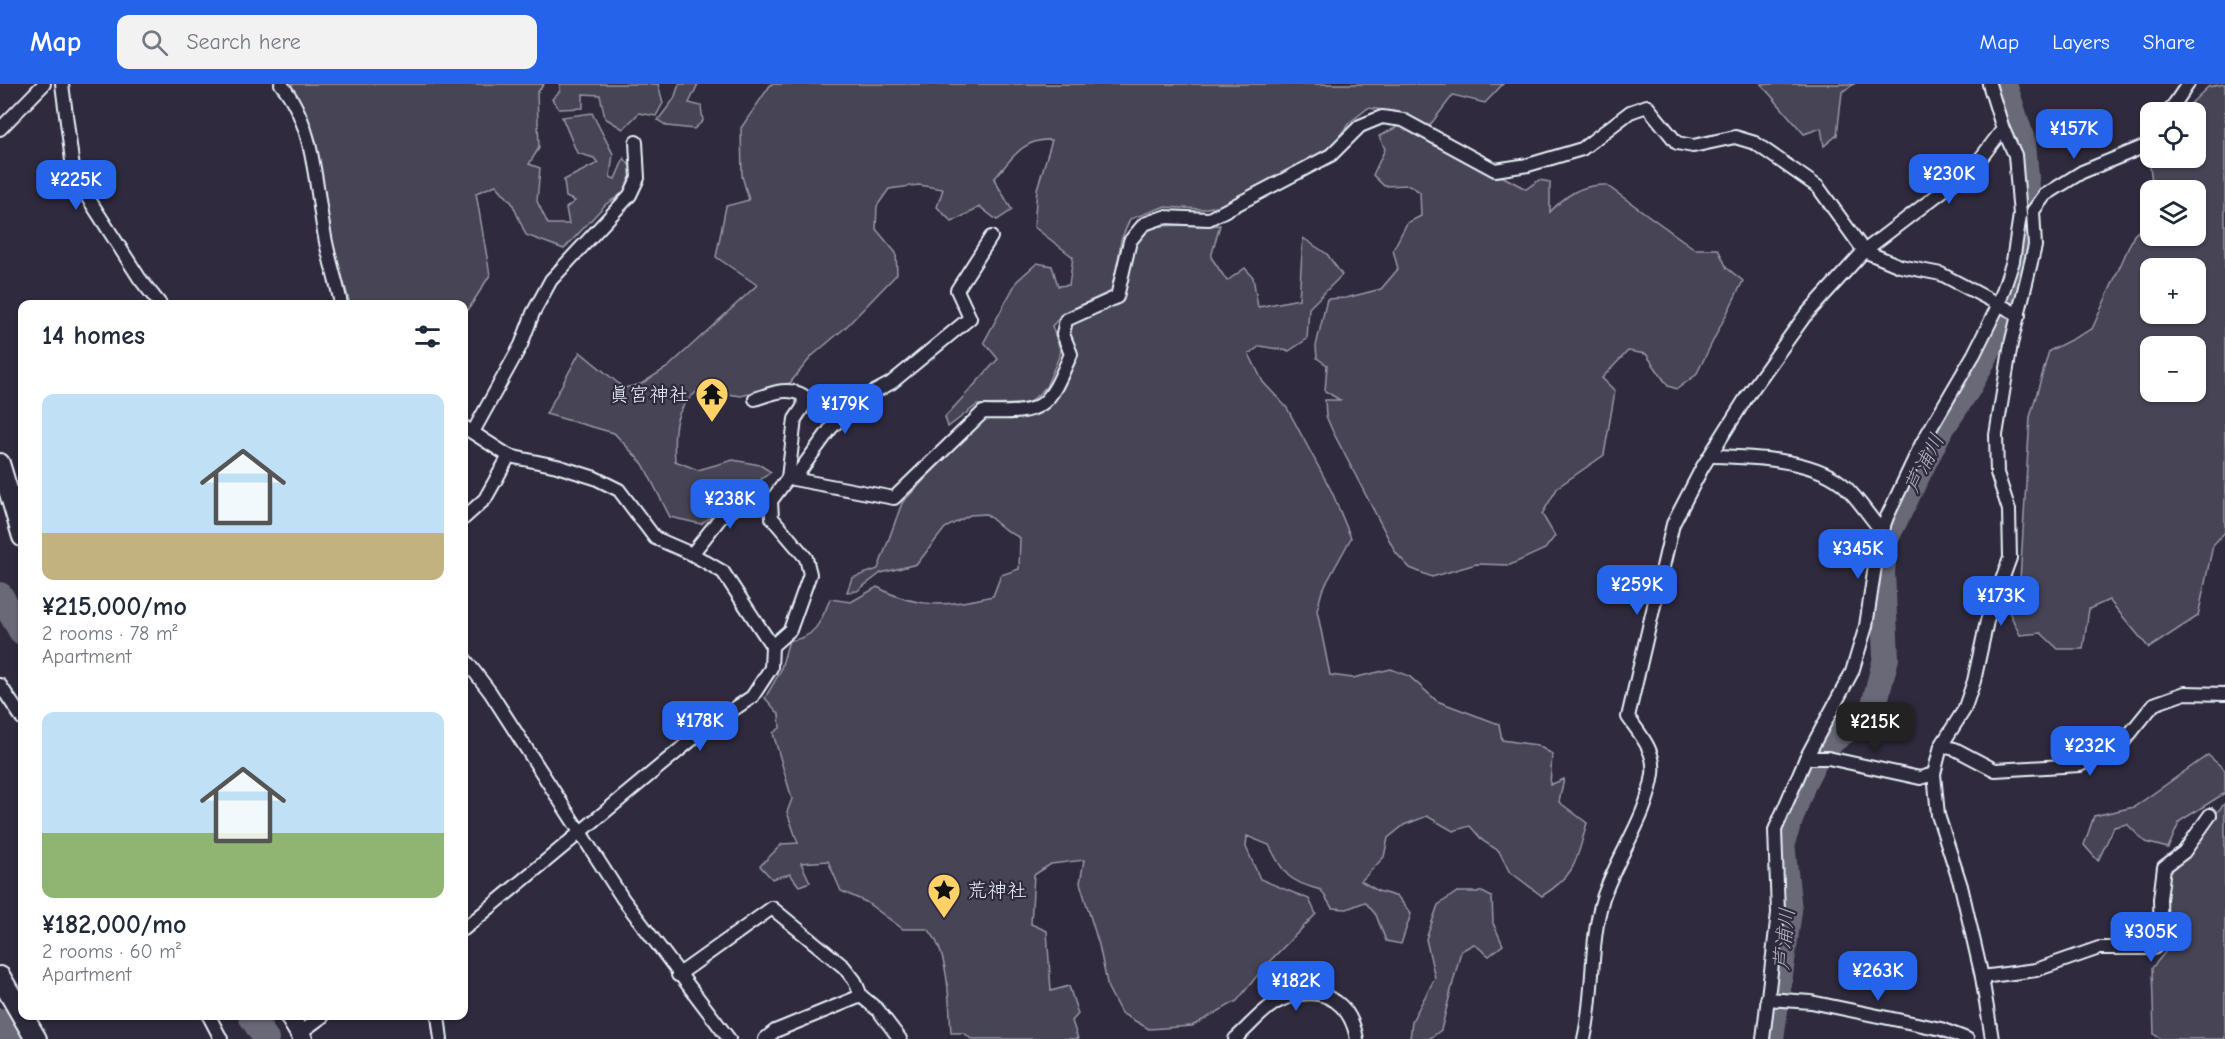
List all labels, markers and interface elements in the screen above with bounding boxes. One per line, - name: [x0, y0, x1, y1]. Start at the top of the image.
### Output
- search box: [117, 15, 537, 69]
- text: Map: [30, 26, 81, 58]
- icon: search: [138, 26, 171, 59]
- text: Search here: [186, 29, 301, 55]
- text: Map: [1980, 30, 2019, 54]
- text: Layers: [2052, 30, 2110, 54]
- text: Share: [2143, 30, 2195, 54]
- map controls: [2140, 102, 2206, 402]
- button: locate: [2140, 102, 2206, 168]
- pin: ¥157K: [2032, 109, 2116, 160]
- text: ¥157K: [2050, 117, 2098, 140]
- pin: ¥230K: [1907, 154, 1991, 205]
- pin: ¥225K: [34, 160, 118, 211]
- text: ¥230K: [1923, 162, 1975, 185]
- text: ¥225K: [50, 168, 102, 191]
- button: layers: [2140, 180, 2206, 246]
- button: +: [2140, 258, 2206, 324]
- icon: filters: [411, 320, 444, 353]
- text: 14 homes: [42, 321, 145, 351]
- button: −: [2140, 336, 2206, 402]
- temple icon: 眞宮神社: [694, 376, 730, 423]
- place label: 眞宮神社: [609, 383, 689, 406]
- pin: ¥179K: [803, 384, 887, 435]
- text: ¥179K: [821, 392, 869, 415]
- water label: 芦浦川: [1899, 429, 1949, 497]
- icon: home: [189, 433, 297, 541]
- pin: ¥238K: [688, 479, 772, 530]
- text: ¥238K: [704, 487, 756, 510]
- pin: ¥345K: [1816, 529, 1900, 580]
- text: ¥345K: [1833, 537, 1883, 560]
- pin: ¥259K: [1595, 565, 1679, 616]
- text: ¥259K: [1611, 573, 1663, 596]
- pin: ¥173K: [1959, 576, 2043, 627]
- text: ¥173K: [1977, 584, 2025, 607]
- text: ¥215,000/mo: [42, 592, 187, 622]
- text: 2 rooms · 78 m²: [42, 622, 178, 645]
- text: Apartment: [42, 645, 132, 668]
- pin: ¥178K: [658, 701, 742, 752]
- pin: ¥215K: [1833, 702, 1917, 753]
- text: ¥178K: [676, 709, 724, 732]
- text: ¥215K: [1850, 710, 1900, 733]
- pin: ¥232K: [2048, 726, 2132, 777]
- text: ¥232K: [2065, 734, 2115, 757]
- icon: home: [189, 751, 297, 859]
- place icon: 荒神社: [926, 872, 962, 919]
- place label: 荒神社: [967, 879, 1027, 902]
- water label: 芦浦川: [1769, 906, 1799, 972]
- text: ¥182,000/mo: [42, 910, 186, 940]
- pin: ¥305K: [2109, 912, 2193, 963]
- text: ¥305K: [2124, 920, 2178, 943]
- text: 2 rooms · 60 m²: [42, 940, 181, 963]
- pin: ¥263K: [1836, 951, 1920, 1002]
- text: ¥263K: [1852, 959, 1904, 982]
- pin: ¥182K: [1254, 961, 1338, 1012]
- text: Apartment: [42, 963, 132, 986]
- text: ¥182K: [1271, 969, 1321, 992]

